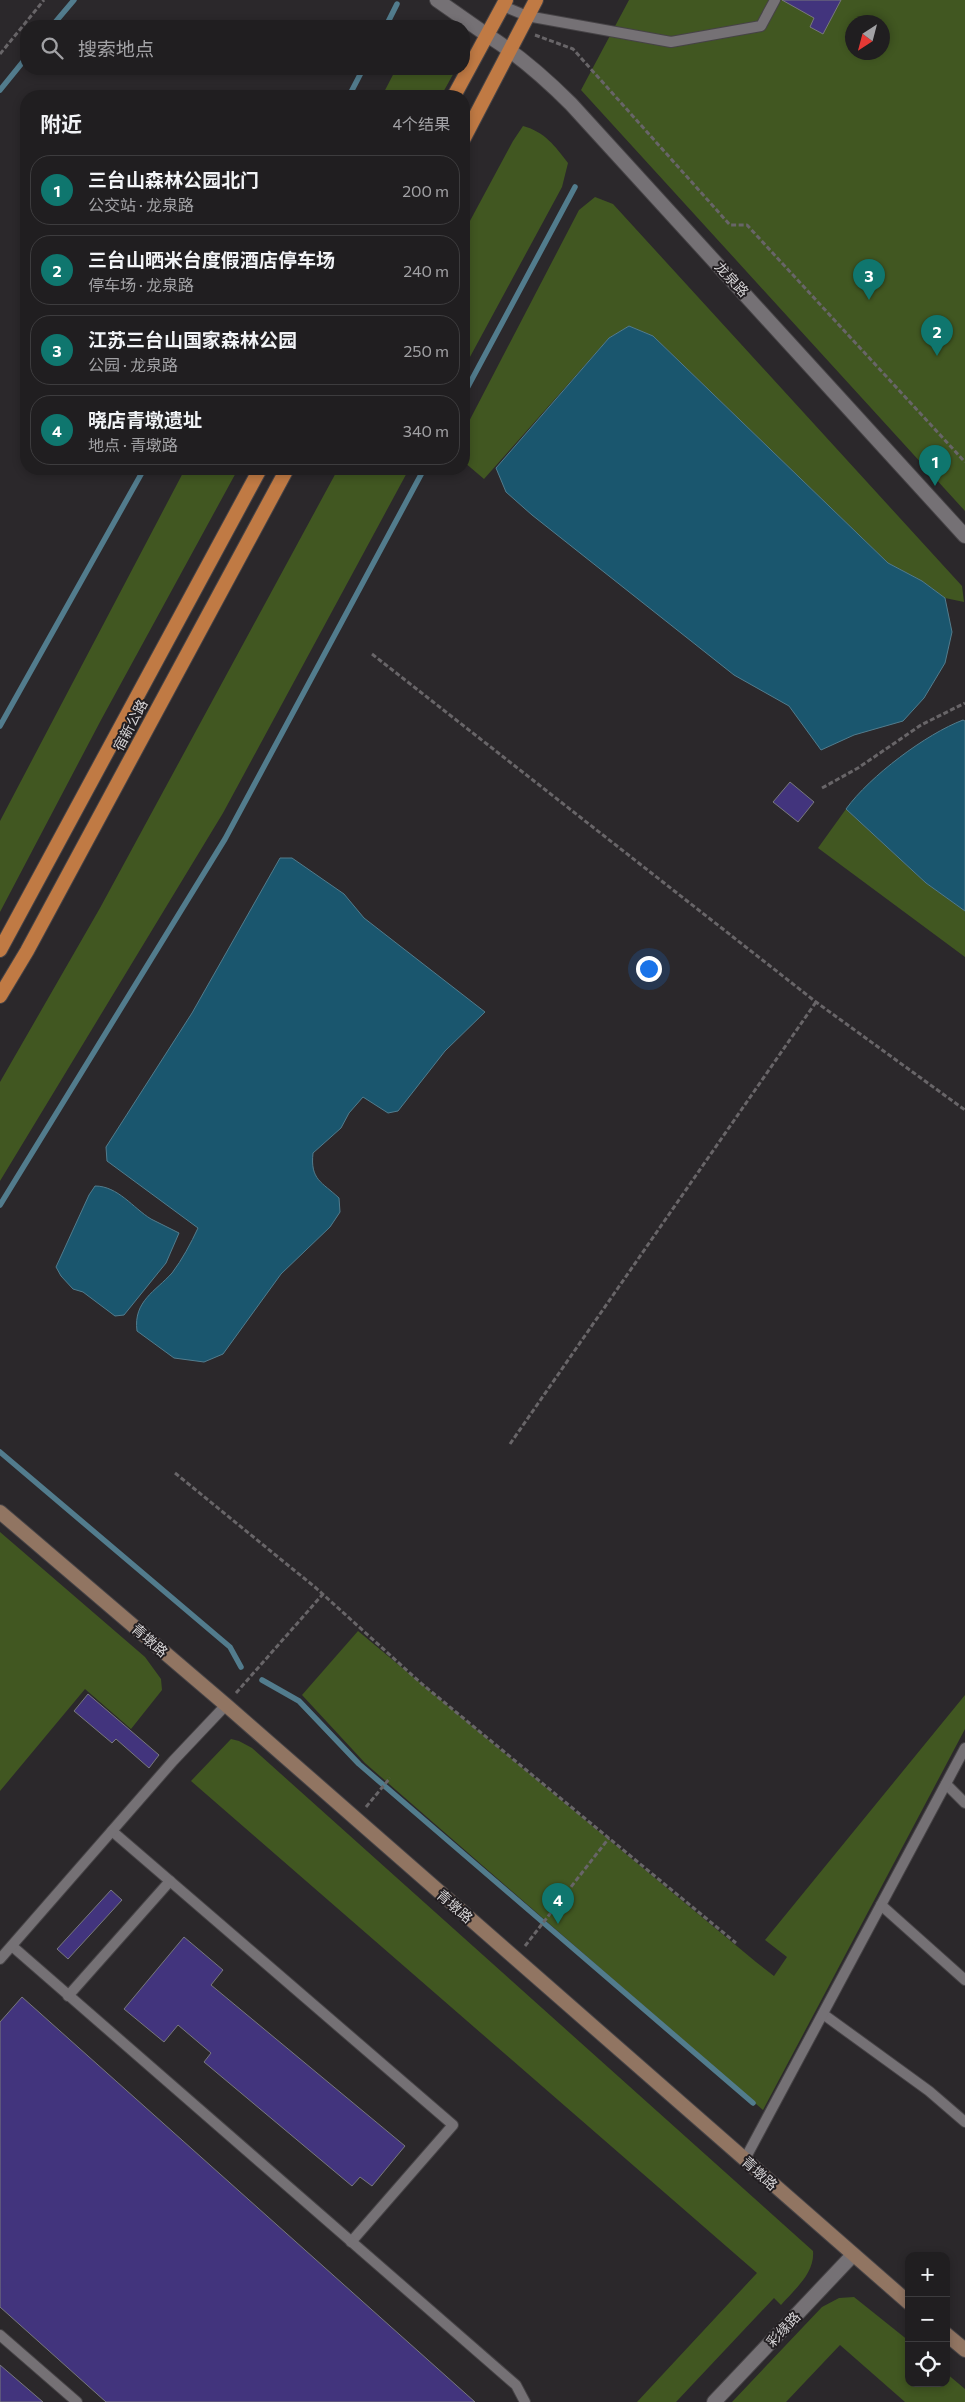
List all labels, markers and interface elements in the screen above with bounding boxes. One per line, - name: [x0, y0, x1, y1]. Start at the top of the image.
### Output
- north arrow: [845, 15, 890, 60]
- search box: [20, 20, 470, 75]
- icon: search: [38, 34, 66, 62]
- text: 搜索地点: [78, 37, 154, 60]
- text: 附近: [40, 111, 82, 136]
- text: 4个结果: [392, 114, 450, 133]
- text: 三台山森林公园北门: [88, 168, 259, 191]
- text: 1: [53, 181, 61, 200]
- text: 200 m: [402, 181, 449, 200]
- text: 公交站 · 龙泉路: [88, 195, 194, 214]
- text: 三台山晒米台度假酒店停车场: [88, 248, 335, 271]
- street label: 龙泉路: [711, 258, 753, 300]
- pin: 3: [853, 259, 885, 300]
- text: 2: [52, 261, 62, 280]
- text: 240 m: [403, 261, 449, 280]
- text: 停车场 · 龙泉路: [88, 275, 194, 294]
- pin: 2: [921, 315, 953, 356]
- text: 江苏三台山国家森林公园: [88, 328, 297, 351]
- text: 3: [52, 341, 62, 360]
- text: 250 m: [403, 341, 449, 360]
- text: 公园 · 龙泉路: [88, 355, 178, 374]
- text: 晓店青墩遗址: [88, 408, 202, 431]
- text: 4: [52, 421, 62, 440]
- text: 340 m: [403, 421, 449, 440]
- text: 地点 · 青墩路: [88, 435, 178, 454]
- pin: 1: [919, 445, 951, 486]
- street label: 宿新公路: [109, 696, 151, 754]
- your location: [636, 956, 662, 982]
- street label: 青墩路: [129, 1620, 171, 1660]
- pin: 4: [542, 1883, 574, 1924]
- street label: 青墩路: [434, 1886, 476, 1926]
- street label: 青墩路: [739, 2153, 781, 2193]
- map controls: [905, 2252, 950, 2387]
- button: +: [905, 2252, 950, 2297]
- button: −: [905, 2297, 950, 2342]
- street label: 彩缘路: [762, 2308, 804, 2350]
- button: locate: [905, 2342, 950, 2387]

